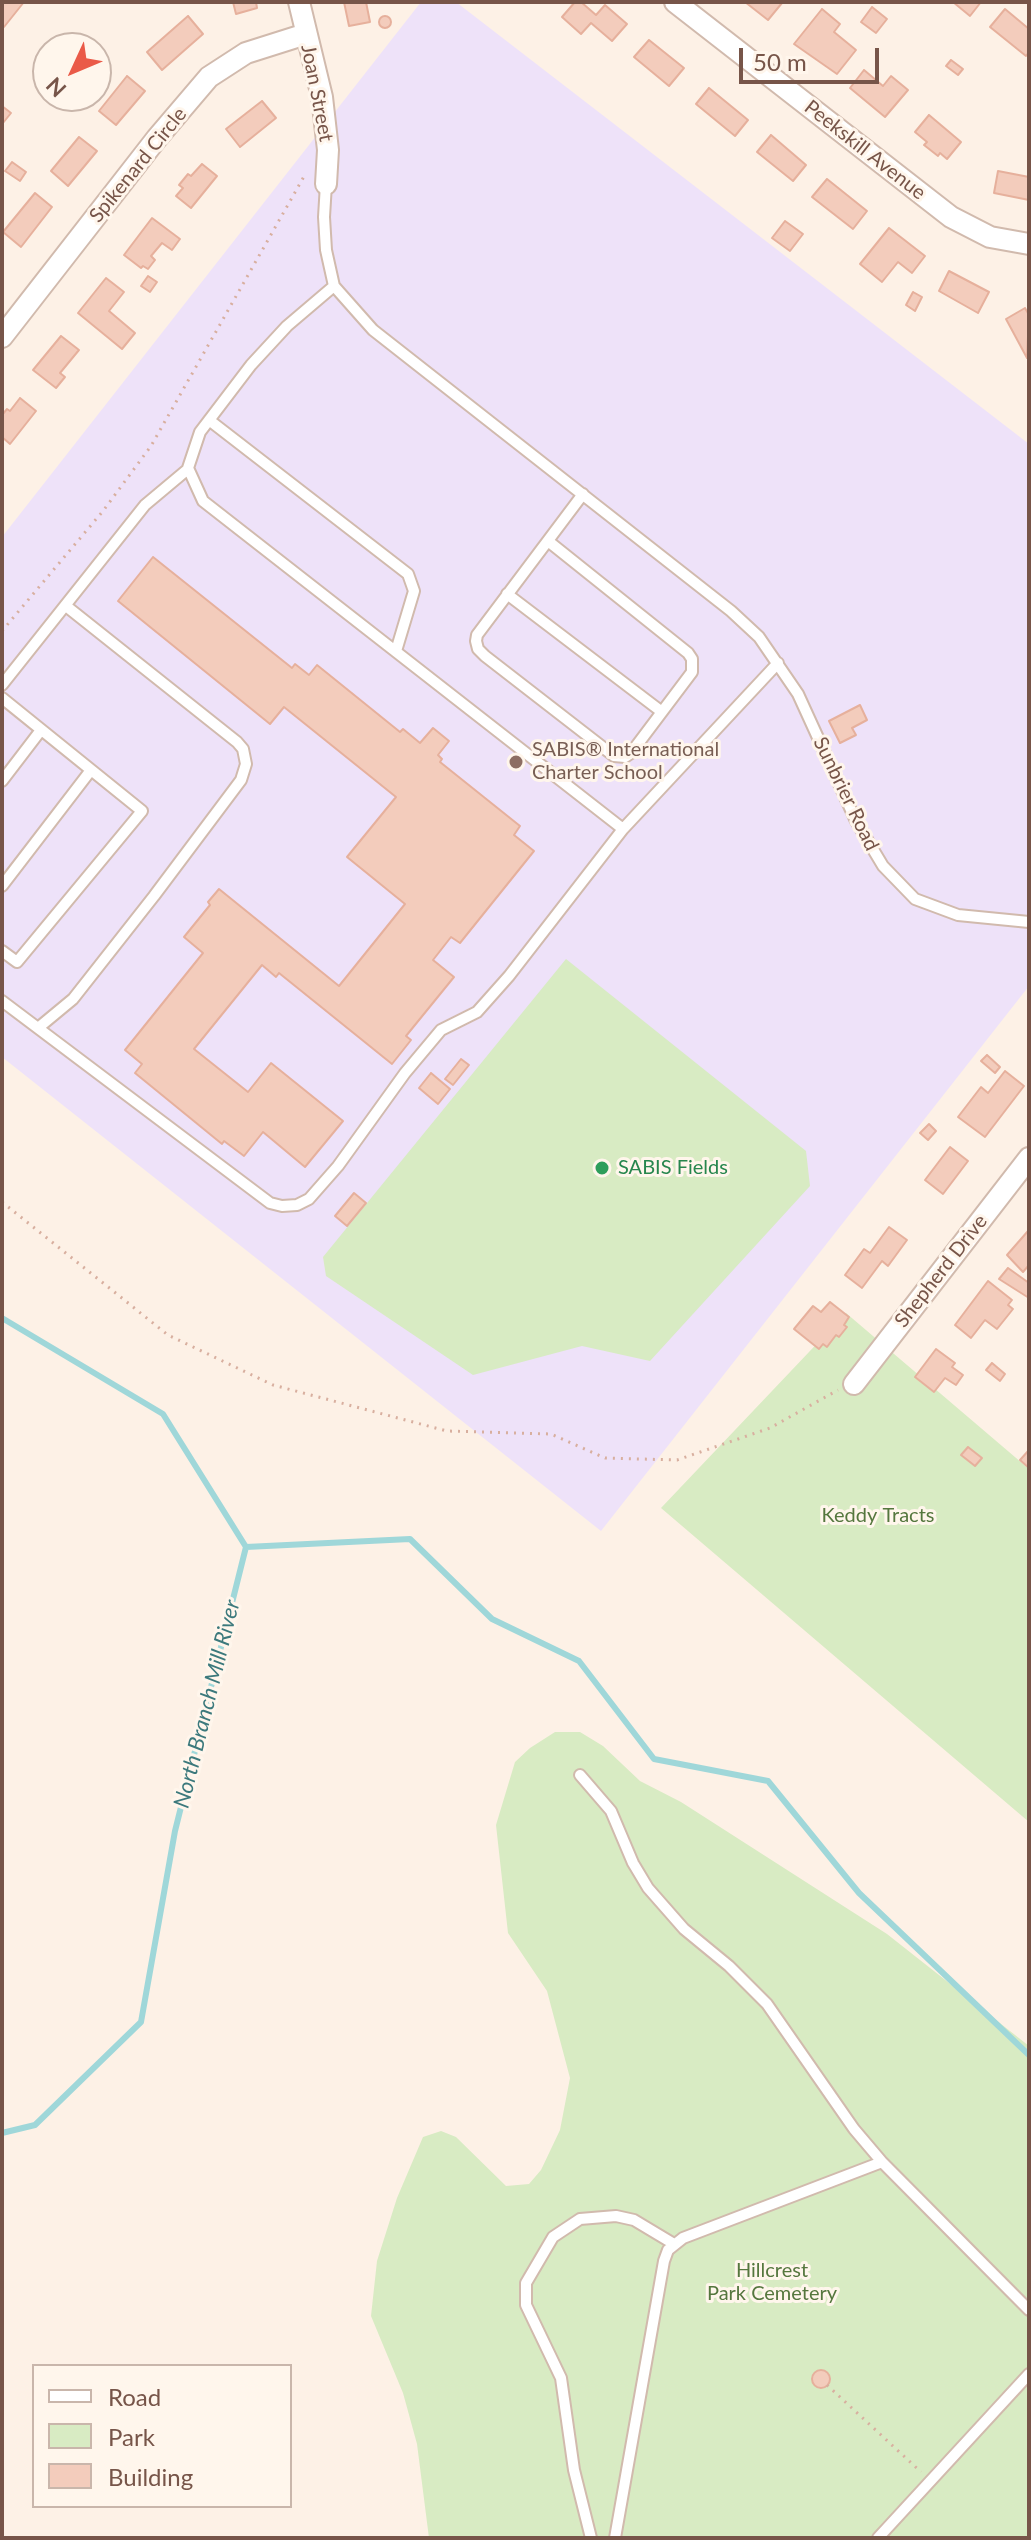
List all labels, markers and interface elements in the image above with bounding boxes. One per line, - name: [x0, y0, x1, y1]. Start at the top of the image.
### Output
- north arrow: [32, 32, 112, 112]
- scale bar: [743, 32, 883, 82]
- street label: Joan Street: [296, 42, 338, 144]
- text: 50 m: [753, 47, 807, 76]
- text: N: [40, 72, 71, 103]
- street label: Peekskill Avenue: [800, 95, 930, 205]
- street label: Spikenard Circle: [84, 103, 192, 227]
- street label: Sunbrier Road: [808, 733, 884, 855]
- place label: SABIS® International Charter School: [532, 738, 719, 785]
- marker: SABIS® International Charter School: [507, 753, 525, 771]
- place label: SABIS Fields: [618, 1156, 728, 1180]
- marker: SABIS Fields: [593, 1159, 611, 1177]
- street label: Shepherd Drive: [890, 1210, 992, 1332]
- park label: Keddy Tracts: [822, 1504, 934, 1528]
- water label: North Branch Mill River: [168, 1597, 246, 1811]
- park label: Hillcrest Park Cemetery: [707, 2259, 837, 2306]
- legend: [32, 2364, 292, 2508]
- text: Road: [108, 2382, 161, 2411]
- text: Park: [108, 2422, 155, 2451]
- text: Building: [108, 2462, 193, 2491]

